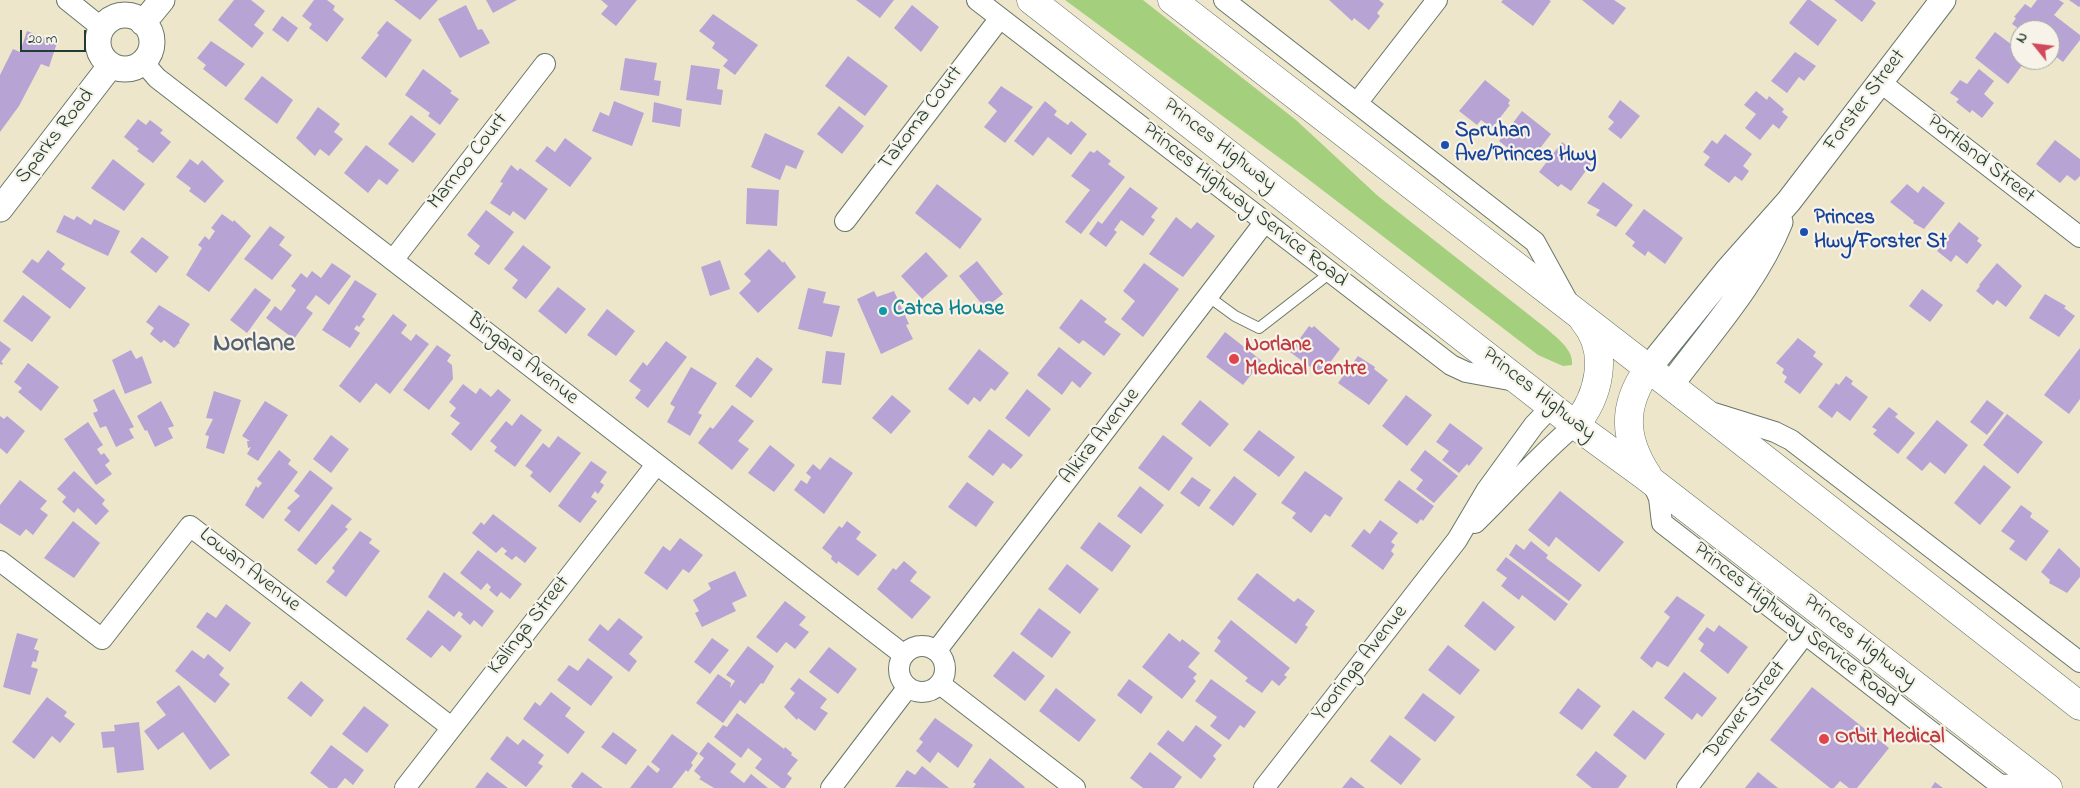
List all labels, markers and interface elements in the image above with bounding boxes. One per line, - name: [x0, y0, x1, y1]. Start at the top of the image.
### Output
- scale bar: [22, 20, 89, 52]
- north arrow: [2010, 20, 2060, 70]
- text: 20 m: [28, 28, 57, 50]
- text: N: [2011, 29, 2034, 47]
- street label: Forster Street: [1820, 45, 1912, 157]
- street label: Takoma Court: [875, 62, 969, 176]
- street label: Sparks Road: [11, 84, 101, 190]
- street label: Princes Highway: [1157, 94, 1281, 198]
- street label: Marnoo Court: [423, 109, 515, 215]
- street label: Portland Street: [1921, 110, 2039, 210]
- street label: Princes Highway Service Road: [1136, 118, 1352, 294]
- place label: Spruhan Ave/Princes Hwy: [1455, 120, 1596, 170]
- marker: Spruhan Ave/Princes Hwy: [1439, 139, 1451, 151]
- place label: Princes Hwy/Forster St: [1814, 207, 1947, 257]
- marker: Princes Hwy/Forster St: [1798, 226, 1810, 238]
- place label: Catca House: [893, 298, 1004, 324]
- marker: Catca House: [877, 305, 889, 317]
- street label: Bingara Avenue: [461, 309, 583, 411]
- district label: Norlane: [213, 330, 295, 362]
- place label: Norlane Medical Centre: [1245, 334, 1366, 384]
- street label: Princes Highway: [1476, 343, 1600, 447]
- marker: Norlane Medical Centre: [1227, 352, 1241, 366]
- street label: Alkira Avenue: [1056, 384, 1146, 490]
- street label: Lowan Avenue: [193, 523, 305, 619]
- street label: Princes Highway Service Road: [1687, 538, 1903, 714]
- street label: Kalinga Street: [484, 572, 576, 680]
- street label: Princes Highway: [1797, 590, 1921, 694]
- street label: Yooringa Avenue: [1308, 601, 1414, 727]
- street label: Denver Street: [1700, 657, 1792, 765]
- place label: Orbit Medical: [1835, 726, 1944, 752]
- marker: Orbit Medical: [1817, 732, 1831, 746]

